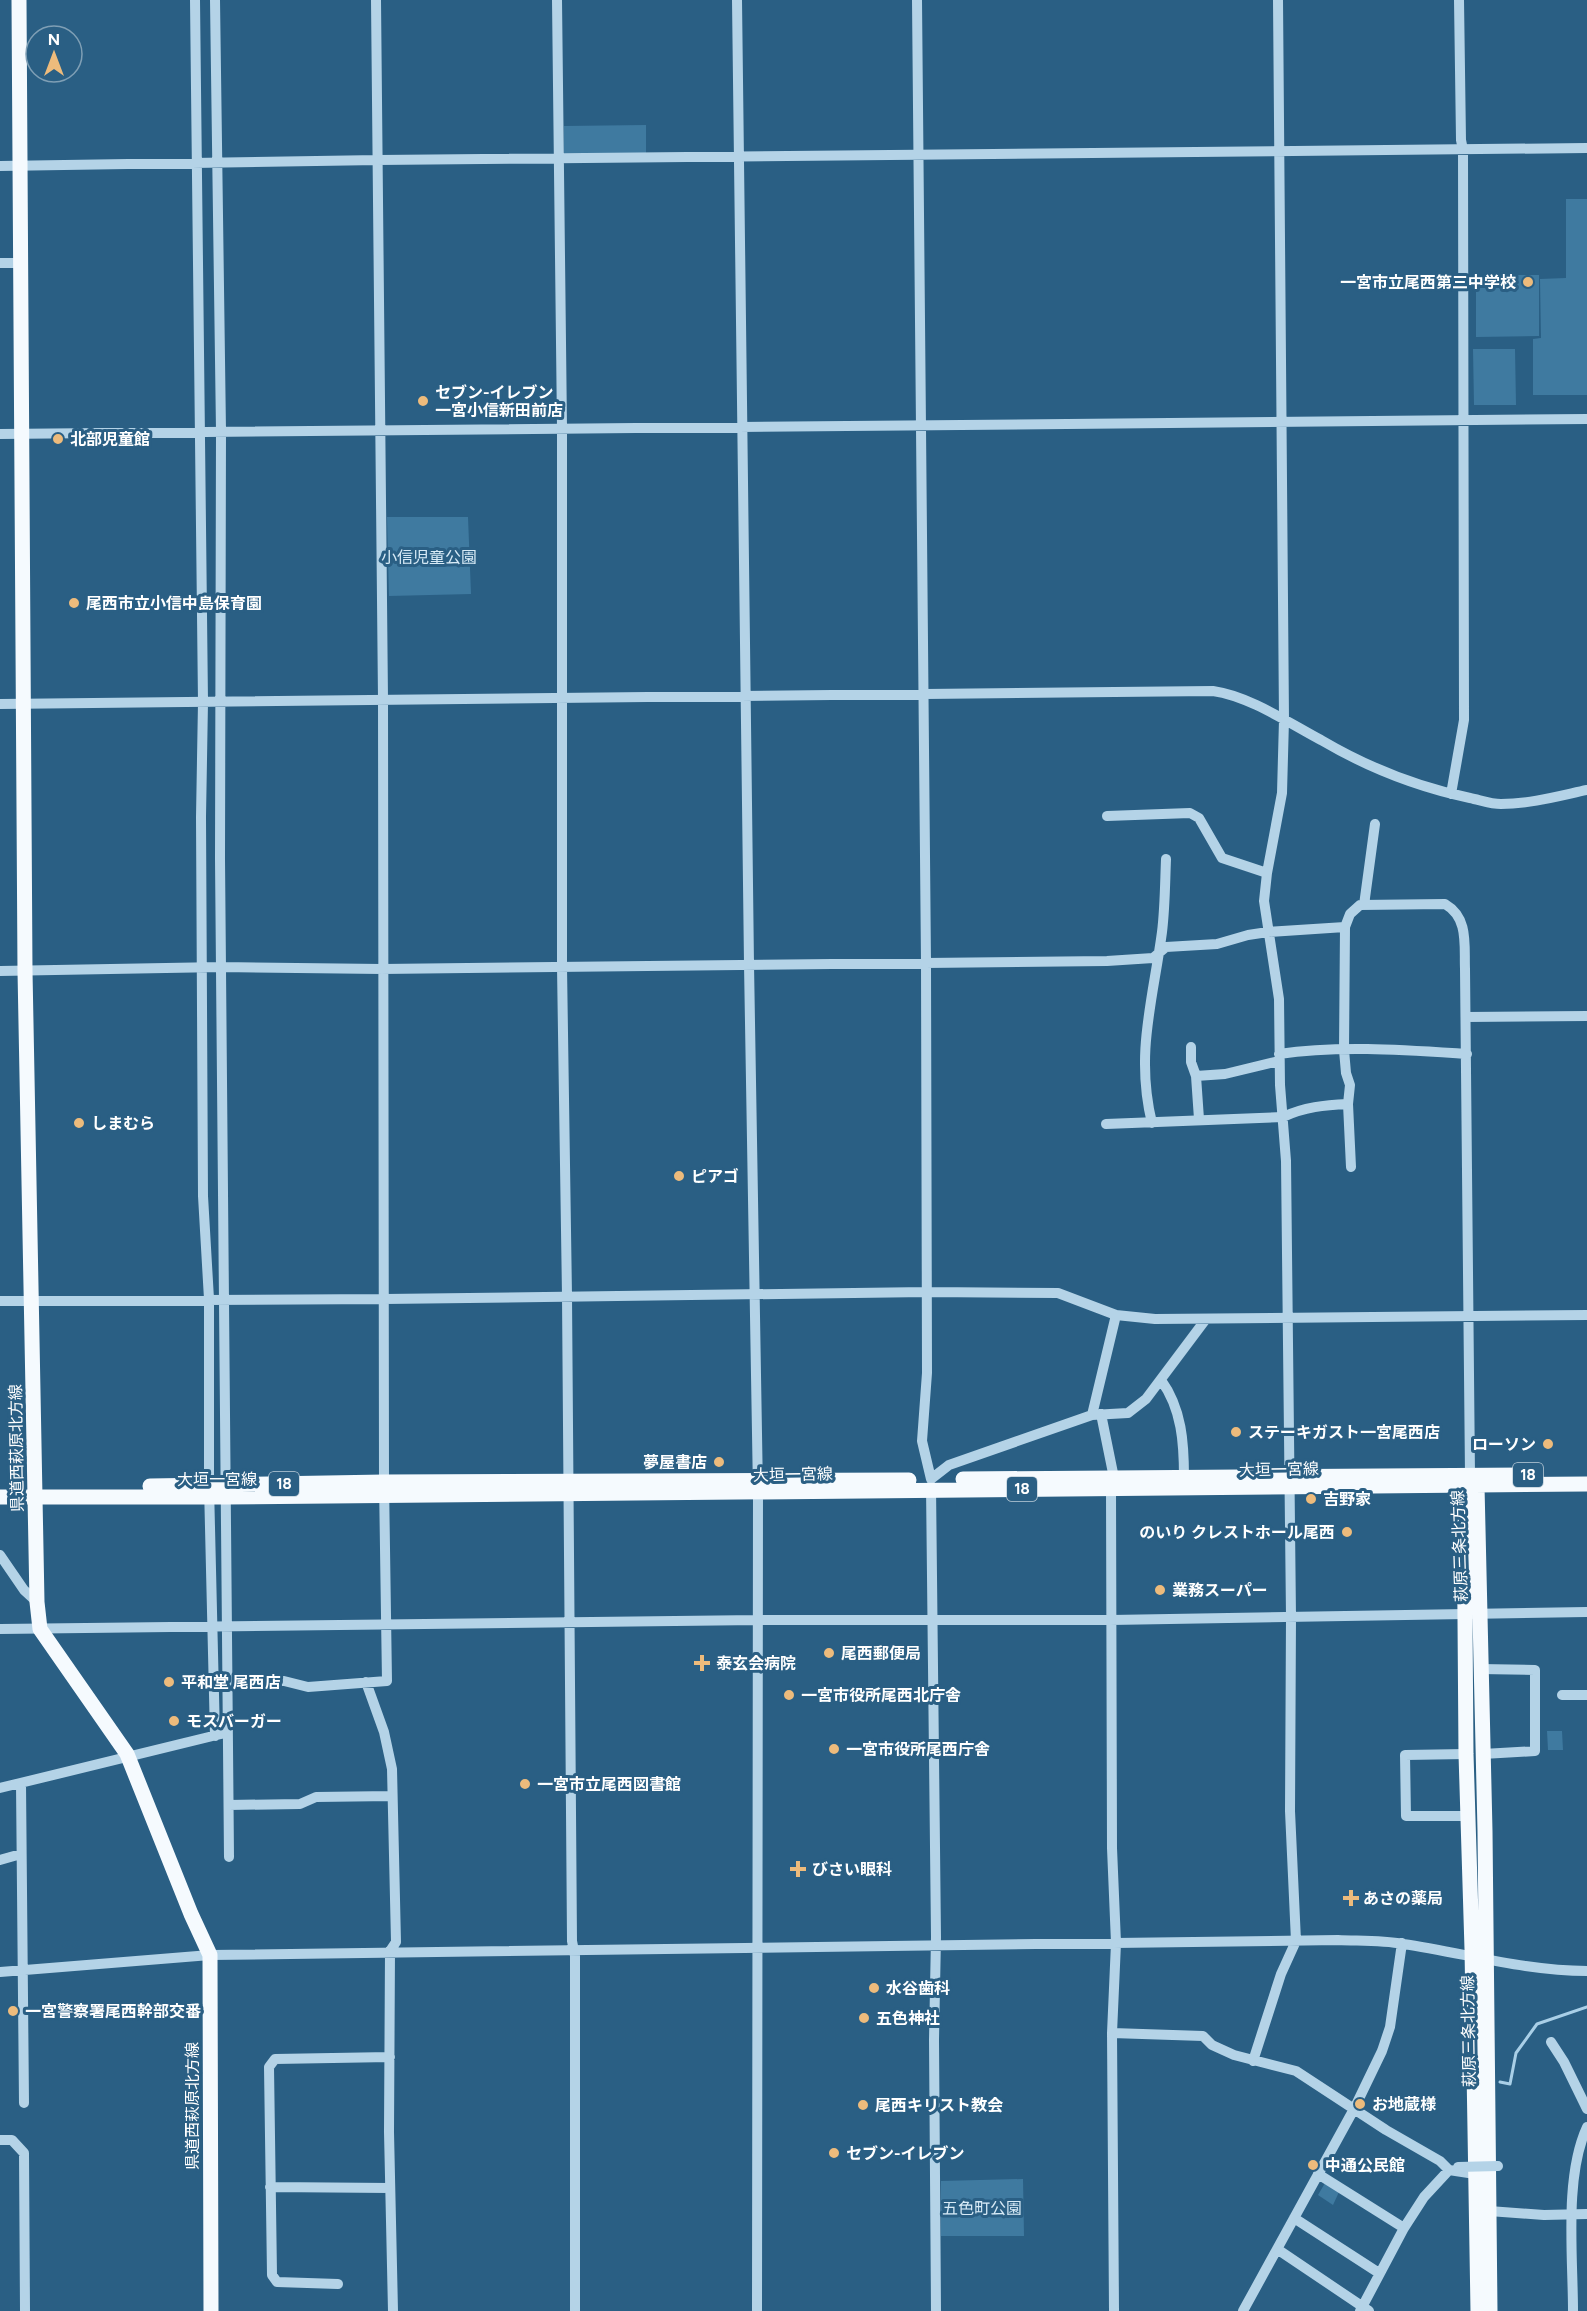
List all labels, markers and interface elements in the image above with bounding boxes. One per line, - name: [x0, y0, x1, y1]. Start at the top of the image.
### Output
- north arrow: [24, 24, 84, 84]
- text: N: [48, 30, 60, 49]
- place label: 一宮市立尾西第三中学校: [1340, 273, 1516, 292]
- marker: 一宮市立尾西第三中学校: [1521, 275, 1535, 289]
- place label: セブン-イレブン 一宮小信新田前店: [435, 383, 563, 420]
- marker: セブン-イレブン 一宮小信新田前店: [416, 394, 430, 408]
- place label: 北部児童館: [70, 430, 150, 449]
- marker: 北部児童館: [51, 432, 65, 446]
- park label: 小信児童公園: [381, 548, 477, 567]
- place label: 尾西市立小信中島保育園: [86, 594, 262, 613]
- marker: 尾西市立小信中島保育園: [67, 596, 81, 610]
- place label: しまむら: [91, 1114, 155, 1133]
- marker: しまむら: [72, 1116, 86, 1130]
- place label: ピアゴ: [691, 1167, 739, 1186]
- marker: ピアゴ: [672, 1169, 686, 1183]
- street label: 県道西萩原北方線: [6, 1384, 27, 1512]
- place label: ステーキガスト一宮尾西店: [1248, 1423, 1440, 1442]
- marker: ステーキガスト一宮尾西店: [1229, 1425, 1243, 1439]
- place label: ローソン: [1472, 1435, 1536, 1454]
- marker: ローソン: [1541, 1437, 1555, 1451]
- place label: 夢屋書店: [643, 1453, 707, 1472]
- marker: 夢屋書店: [712, 1455, 726, 1469]
- street label: 大垣一宮線: [1239, 1459, 1319, 1480]
- road number: 18: [1513, 1463, 1543, 1487]
- street label: 大垣一宮線: [753, 1464, 833, 1485]
- street label: 大垣一宮線: [177, 1470, 257, 1489]
- road number: 18: [269, 1472, 299, 1496]
- road number: 18: [1007, 1477, 1037, 1501]
- place label: 吉野家: [1323, 1490, 1371, 1509]
- street label: 萩原三条北方線: [1448, 1490, 1471, 1602]
- marker: 吉野家: [1304, 1492, 1318, 1506]
- place label: のいり クレストホール尾西: [1139, 1523, 1335, 1542]
- marker: のいり クレストホール尾西: [1340, 1525, 1354, 1539]
- place label: 業務スーパー: [1172, 1581, 1268, 1600]
- marker: 業務スーパー: [1153, 1583, 1167, 1597]
- place label: 尾西郵便局: [841, 1644, 921, 1663]
- marker: 尾西郵便局: [822, 1646, 836, 1660]
- marker: 泰玄会病院: [693, 1654, 711, 1672]
- place label: 泰玄会病院: [716, 1654, 796, 1673]
- place label: 平和堂 尾西店: [181, 1673, 281, 1692]
- marker: 平和堂 尾西店: [162, 1675, 176, 1689]
- place label: 一宮市役所尾西北庁舎: [801, 1686, 961, 1705]
- marker: 一宮市役所尾西北庁舎: [782, 1688, 796, 1702]
- place label: モスバーガー: [186, 1712, 282, 1731]
- marker: モスバーガー: [167, 1714, 181, 1728]
- place label: 一宮市役所尾西庁舎: [846, 1740, 990, 1759]
- marker: 一宮市役所尾西庁舎: [827, 1742, 841, 1756]
- place label: 一宮市立尾西図書館: [537, 1775, 681, 1794]
- marker: 一宮市立尾西図書館: [518, 1777, 532, 1791]
- marker: びさい眼科: [789, 1860, 807, 1878]
- place label: びさい眼科: [812, 1860, 892, 1879]
- place label: あさの薬局: [1363, 1889, 1443, 1908]
- marker: あさの薬局: [1344, 1891, 1358, 1905]
- street label: 萩原三条北方線: [1458, 1975, 1479, 2087]
- place label: 水谷歯科: [886, 1979, 950, 1998]
- marker: 水谷歯科: [867, 1981, 881, 1995]
- place label: 一宮警察署尾西幹部交番: [25, 2002, 201, 2021]
- marker: 一宮警察署尾西幹部交番: [6, 2004, 20, 2018]
- place label: 五色神社: [876, 2009, 940, 2028]
- marker: 五色神社: [857, 2011, 871, 2025]
- street label: 県道西萩原北方線: [183, 2042, 202, 2170]
- place label: お地蔵様: [1372, 2095, 1436, 2114]
- place label: 尾西キリスト教会: [875, 2096, 1003, 2115]
- marker: お地蔵様: [1353, 2097, 1367, 2111]
- marker: 尾西キリスト教会: [856, 2098, 870, 2112]
- place label: セブン-イレブン: [846, 2144, 965, 2163]
- marker: セブン-イレブン: [827, 2146, 841, 2160]
- place label: 中通公民館: [1325, 2156, 1405, 2175]
- marker: 中通公民館: [1306, 2158, 1320, 2172]
- park label: 五色町公園: [942, 2199, 1022, 2218]

